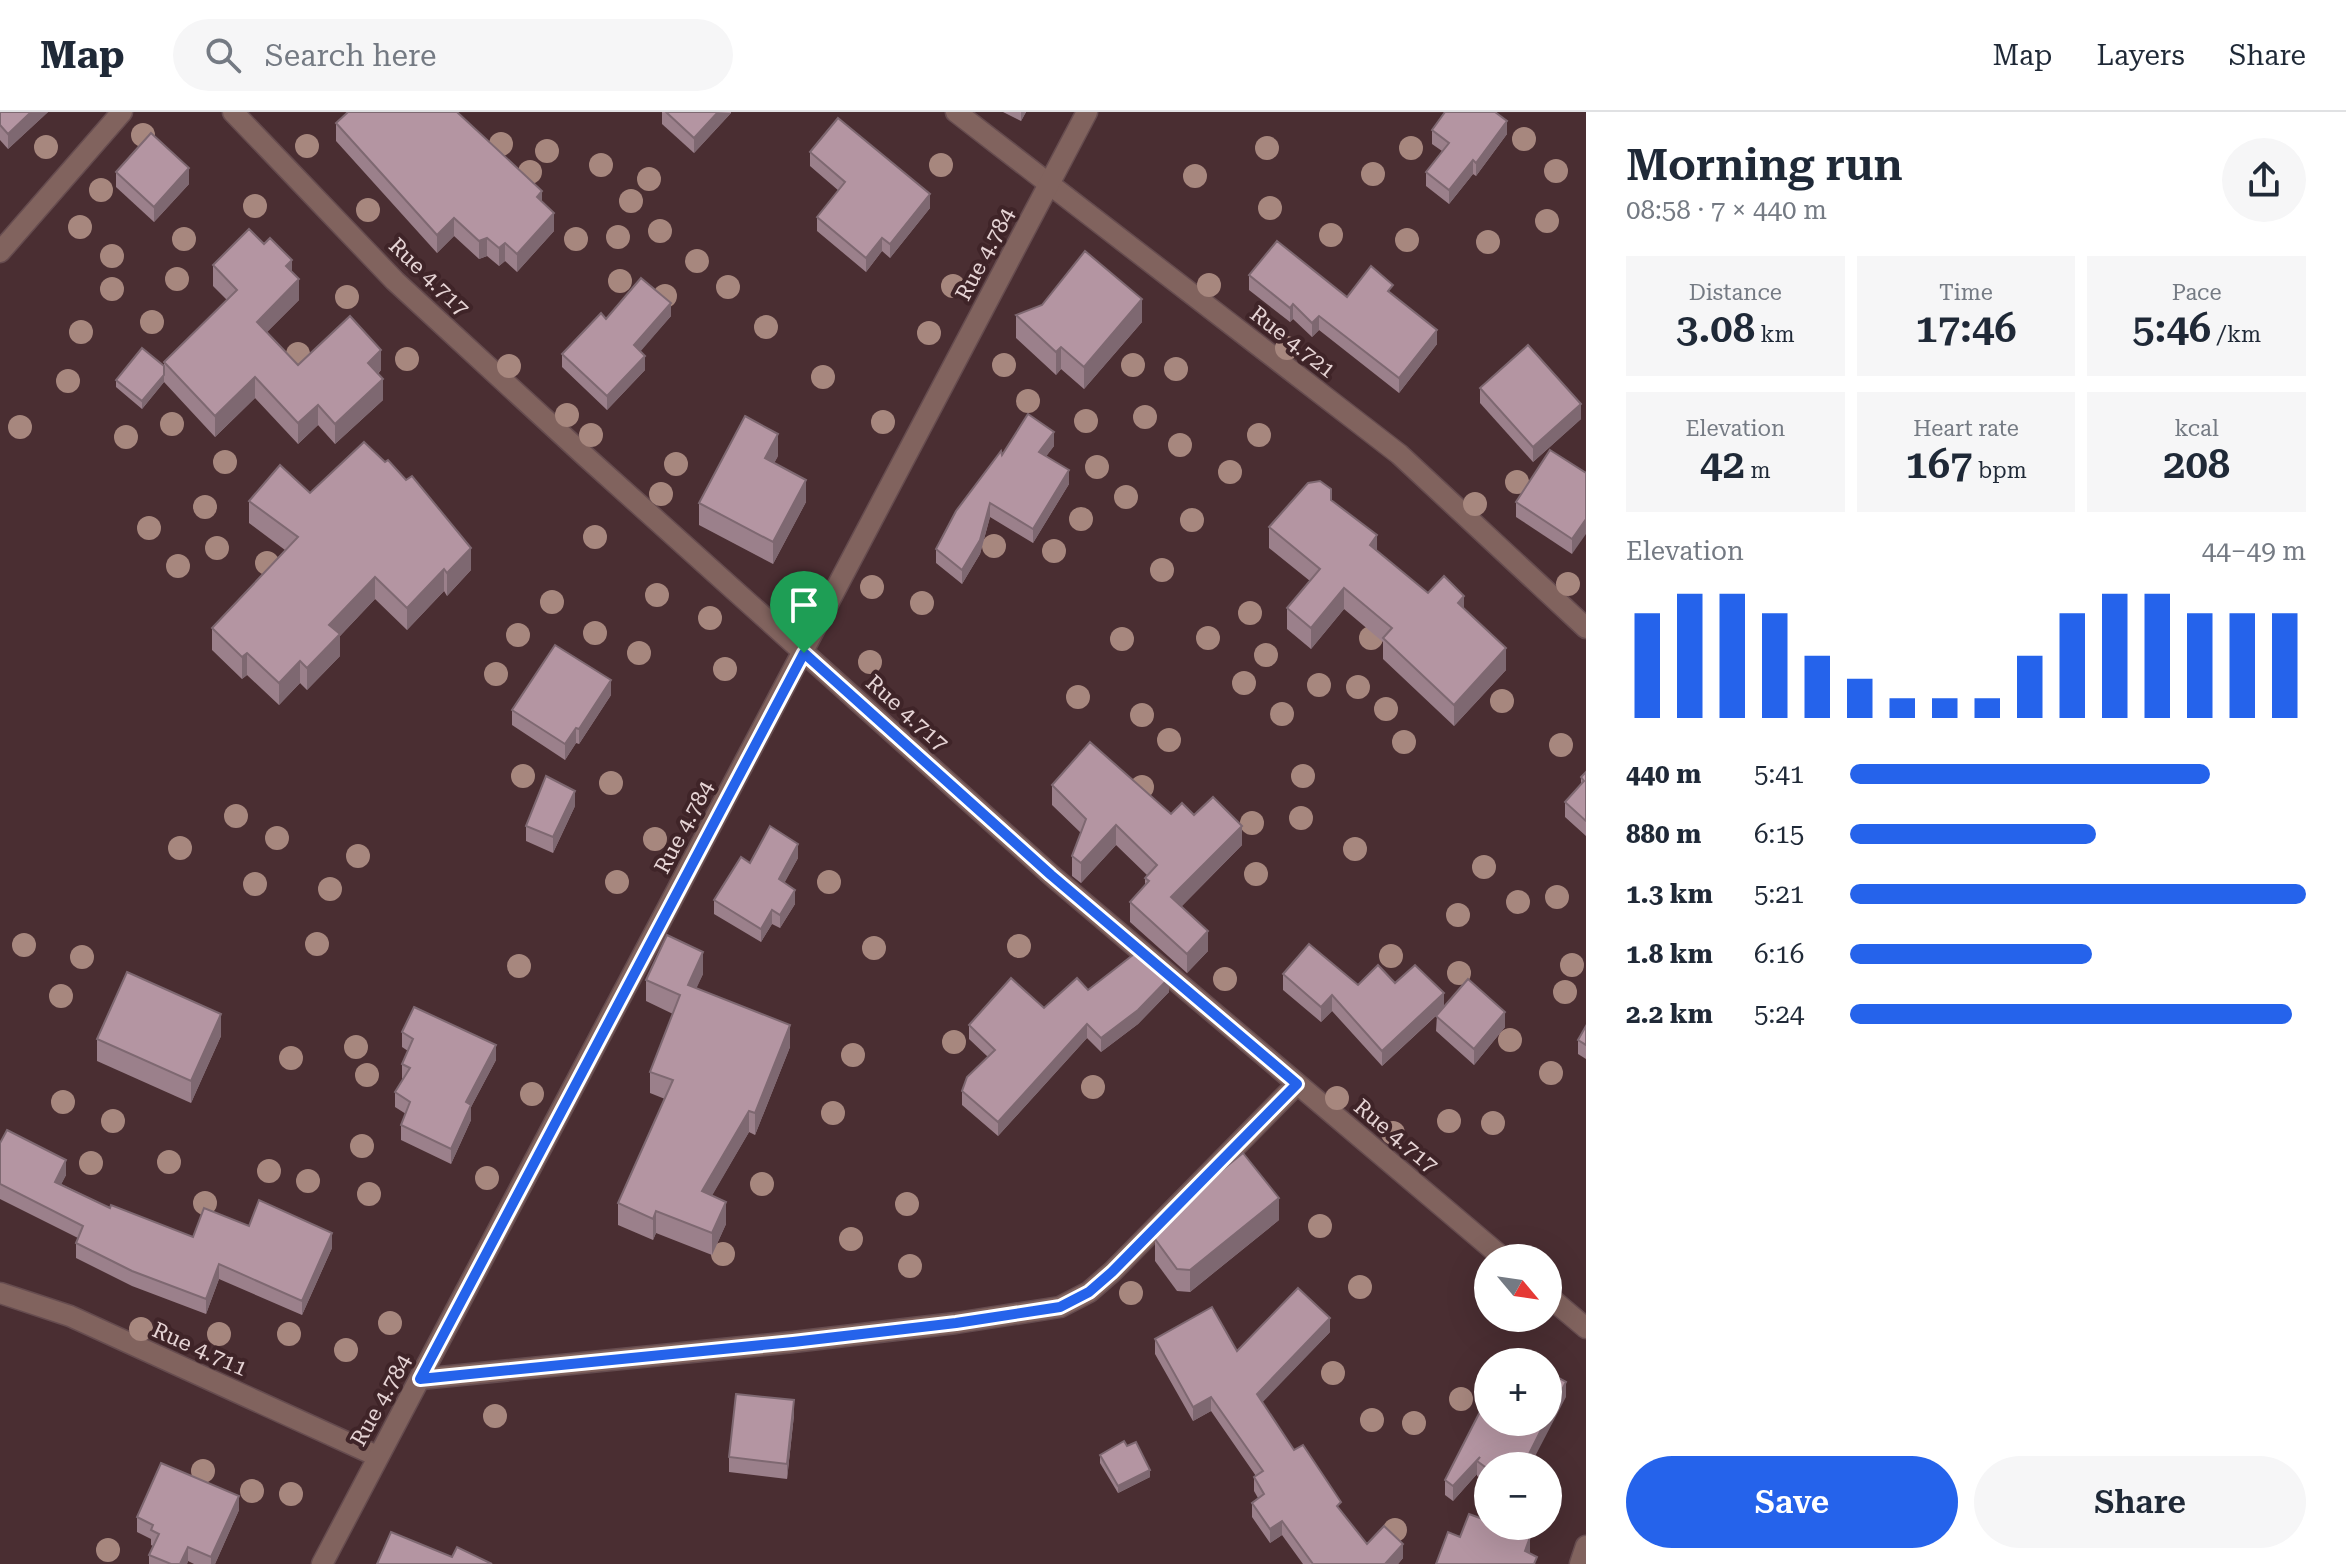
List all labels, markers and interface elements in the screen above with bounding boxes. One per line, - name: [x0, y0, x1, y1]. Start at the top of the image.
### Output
- search box: [173, 19, 733, 91]
- text: Map: [40, 33, 125, 77]
- icon: search: [201, 33, 245, 77]
- text: Search here: [265, 38, 437, 73]
- text: Map: [1993, 39, 2052, 72]
- text: Layers: [2096, 39, 2185, 72]
- text: Share: [2229, 39, 2306, 72]
- button: share: [2222, 138, 2306, 222]
- text: Morning run: [1626, 139, 1903, 191]
- text: 08:58 · 7 × 440 m: [1626, 195, 1827, 225]
- street label: Rue 4.784: [950, 203, 1020, 305]
- street label: Rue 4.717: [384, 233, 474, 321]
- text: Distance: [1689, 280, 1782, 305]
- text: Time: [1939, 280, 1993, 305]
- text: Pace: [2172, 280, 2221, 305]
- street label: Rue 4.721: [1245, 301, 1341, 383]
- text: 3.08: [1676, 305, 1755, 352]
- text: 17:46: [1915, 305, 2017, 352]
- text: 5:46: [2132, 305, 2211, 352]
- text: km: [1755, 322, 1795, 347]
- text: /km: [2211, 322, 2261, 347]
- text: Elevation: [1685, 416, 1785, 441]
- text: Heart rate: [1913, 416, 2019, 441]
- text: kcal: [2175, 416, 2219, 441]
- text: 42: [1700, 441, 1745, 488]
- text: 167: [1905, 441, 1972, 488]
- text: 208: [2163, 441, 2230, 488]
- text: m: [1745, 458, 1771, 483]
- text: bpm: [1972, 458, 2027, 483]
- text: Elevation: [1626, 536, 1744, 566]
- text: 44–49 m: [2202, 536, 2306, 566]
- pin: [770, 571, 838, 653]
- icon: arrive: [782, 583, 826, 627]
- street label: Rue 4.717: [861, 670, 953, 756]
- text: 440 m: [1626, 759, 1701, 789]
- text: 5:41: [1754, 759, 1804, 789]
- street label: Rue 4.784: [649, 776, 719, 878]
- text: 880 m: [1626, 819, 1701, 849]
- text: 6:15: [1754, 819, 1804, 849]
- text: 1.3 km: [1626, 879, 1713, 909]
- text: 5:21: [1754, 879, 1804, 909]
- text: 1.8 km: [1626, 939, 1713, 969]
- text: 6:16: [1754, 939, 1804, 969]
- text: 2.2 km: [1626, 999, 1713, 1029]
- text: 5:24: [1754, 999, 1804, 1029]
- street label: Rue 4.717: [1349, 1094, 1443, 1178]
- north arrow: [1474, 1244, 1562, 1332]
- map controls: [1474, 1244, 1562, 1540]
- street label: Rue 4.711: [149, 1317, 251, 1381]
- button: +: [1474, 1348, 1562, 1436]
- street label: Rue 4.784: [346, 1349, 417, 1450]
- button: −: [1474, 1452, 1562, 1540]
- button: Save: [1626, 1456, 1958, 1548]
- button: Share: [1974, 1456, 2306, 1548]

